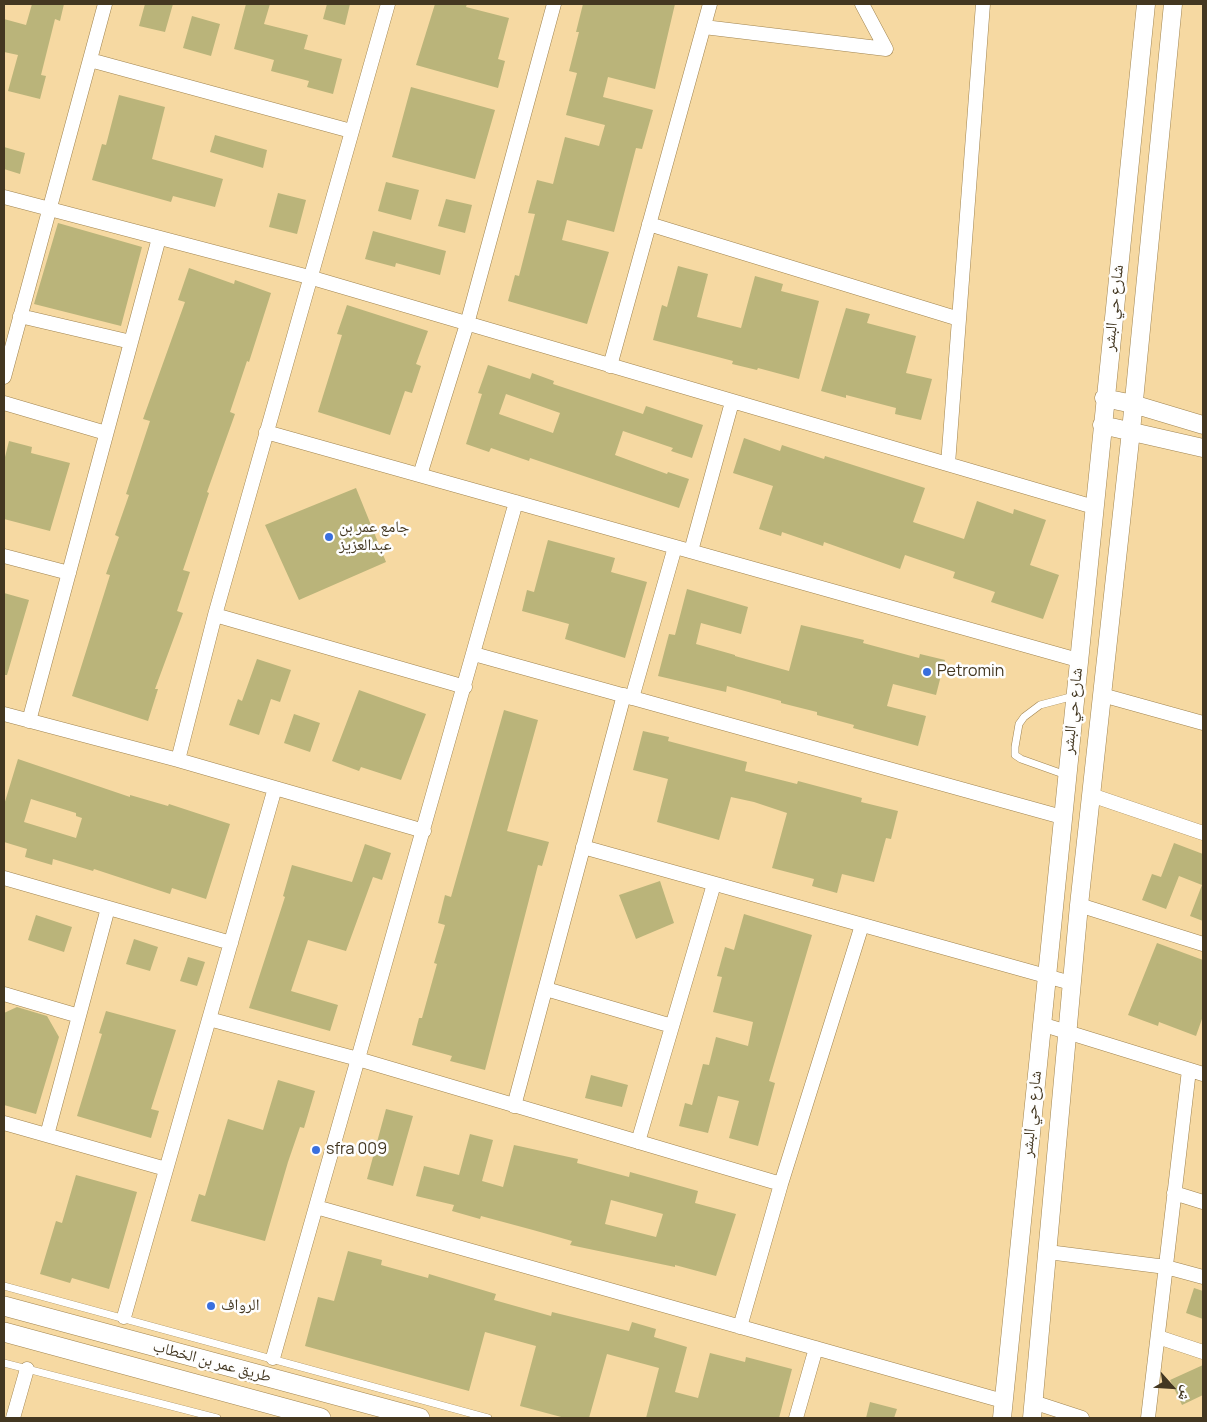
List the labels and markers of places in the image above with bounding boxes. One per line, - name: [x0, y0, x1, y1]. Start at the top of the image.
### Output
- place label: جامع عمر بن عبدالعزيز: [339, 518, 409, 556]
- marker: جامع عمر بن عبدالعزيز: [323, 531, 335, 543]
- place label: Petromin: [937, 662, 1004, 682]
- marker: Petromin: [921, 666, 933, 678]
- place label: sfra 009: [326, 1140, 387, 1160]
- marker: sfra 009: [310, 1144, 322, 1156]
- place label: الرواف: [221, 1296, 260, 1316]
- marker: الرواف: [205, 1300, 217, 1312]

